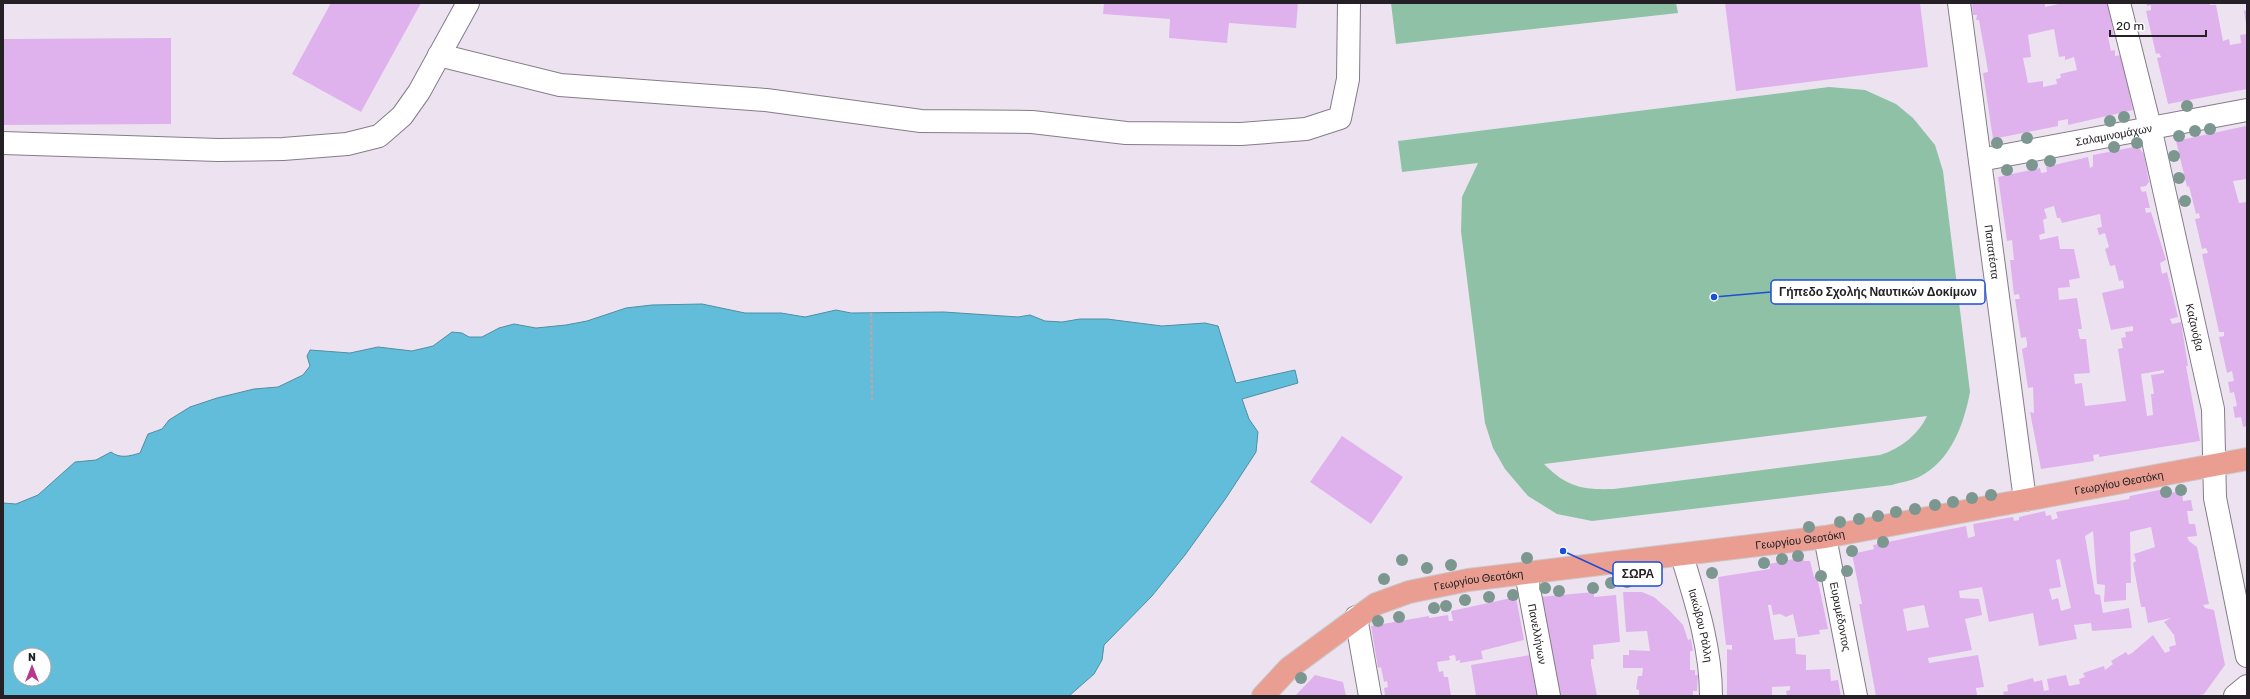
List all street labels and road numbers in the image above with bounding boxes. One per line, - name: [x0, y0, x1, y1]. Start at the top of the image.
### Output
- street label: Σαλαμινομάχων: [2074, 121, 2153, 148]
- street label: Παπατέστα: [1982, 224, 2002, 280]
- street label: Καζανόβα: [2183, 302, 2206, 353]
- street label: Γεωργίου Θεοτόκη: [2073, 468, 2164, 497]
- street label: Γεωργίου Θεοτόκη: [1755, 527, 1846, 552]
- street label: Γεωργίου Θεοτόκη: [1433, 567, 1524, 593]
- street label: Ευρυμέδοντος: [1827, 581, 1854, 652]
- street label: Ιακώβου Ράλλη: [1686, 587, 1715, 663]
- street label: Πανελλήνων: [1525, 603, 1550, 666]

